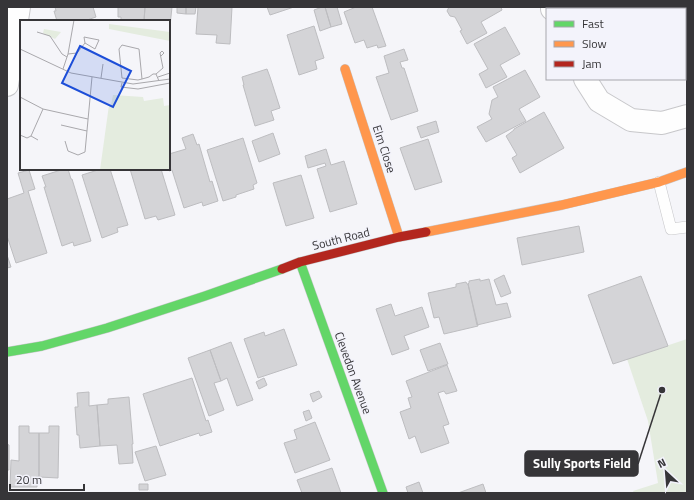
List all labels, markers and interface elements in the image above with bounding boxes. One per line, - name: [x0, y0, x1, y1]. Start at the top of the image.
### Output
- legend: [546, 8, 686, 80]
- text: Fast: [582, 14, 605, 33]
- inset map: [20, 20, 170, 170]
- text: Slow: [582, 34, 607, 53]
- text: Jam: [582, 54, 602, 73]
- street label: Elm Close: [368, 122, 401, 175]
- street label: South Road: [310, 222, 372, 255]
- street label: Clevedon Avenue: [330, 329, 377, 417]
- callout: Sully Sports Field: [525, 451, 638, 476]
- north arrow: [646, 452, 686, 492]
- text: Sully Sports Field: [533, 453, 631, 473]
- text: N: [655, 454, 669, 472]
- scale bar: [10, 466, 84, 492]
- text: 20 m: [16, 470, 42, 489]

